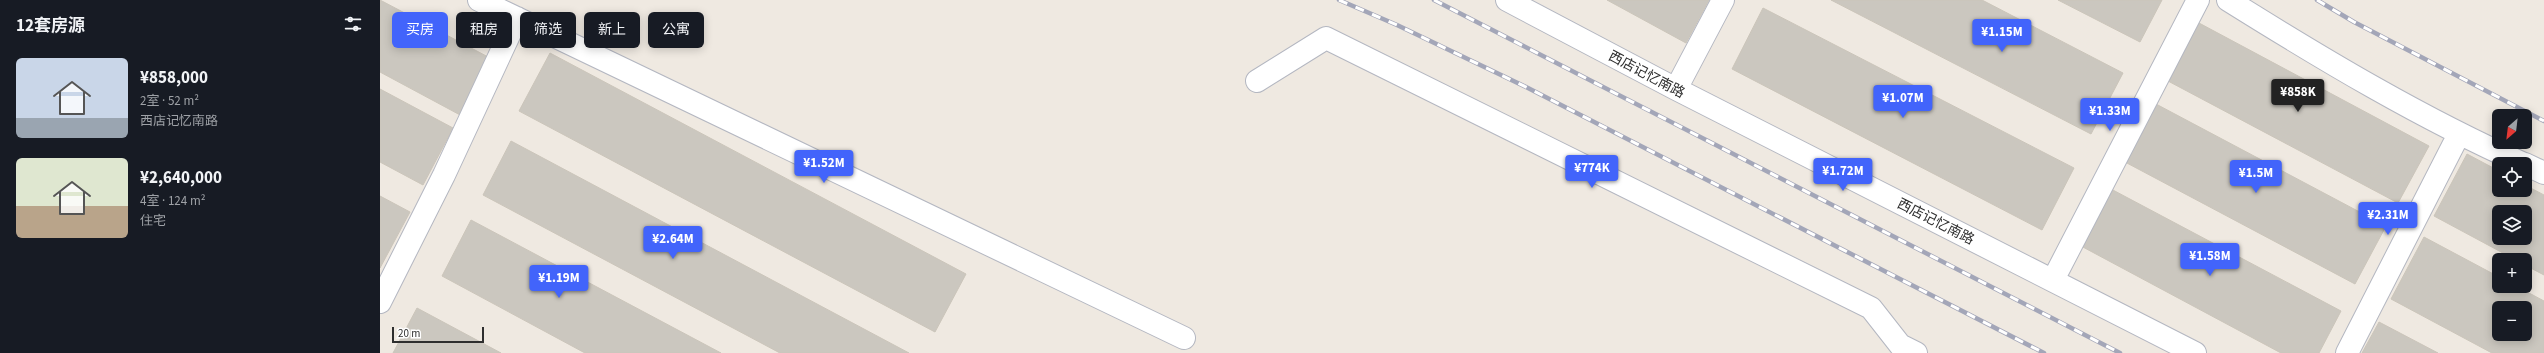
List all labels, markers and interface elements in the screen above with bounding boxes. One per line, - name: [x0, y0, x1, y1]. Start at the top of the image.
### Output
- chip: 买房: [392, 12, 448, 48]
- chip: 租房: [456, 12, 512, 48]
- chip: 筛选: [520, 12, 576, 48]
- chip: 新上: [584, 12, 640, 48]
- chip: 公寓: [648, 12, 704, 48]
- icon: filters: [342, 13, 364, 35]
- text: 12套房源: [16, 14, 85, 38]
- pin: ¥1.15M: [1969, 19, 2035, 53]
- text: ¥1.15M: [1981, 23, 2023, 41]
- street label: 西店记忆南路: [1605, 46, 1688, 103]
- text: ¥858,000: [140, 66, 208, 90]
- icon: home: [48, 74, 96, 122]
- pin: ¥858K: [2270, 79, 2326, 113]
- text: ¥858K: [2280, 83, 2316, 101]
- pin: ¥1.07M: [1870, 85, 1936, 119]
- text: ¥1.07M: [1882, 89, 1924, 107]
- text: 2室 · 52 m²: [140, 92, 199, 110]
- pin: ¥1.33M: [2077, 98, 2143, 132]
- text: ¥1.33M: [2089, 102, 2131, 120]
- north arrow: [2492, 109, 2532, 149]
- map controls: [2492, 109, 2532, 341]
- text: 西店记忆南路: [140, 112, 218, 130]
- pin: ¥1.52M: [791, 150, 857, 184]
- text: ¥1.52M: [803, 154, 845, 172]
- pin: ¥774K: [1564, 155, 1620, 189]
- button: locate: [2492, 157, 2532, 197]
- pin: ¥1.72M: [1810, 158, 1876, 192]
- text: ¥774K: [1574, 159, 1610, 177]
- pin: ¥1.5M: [2228, 160, 2284, 194]
- text: ¥1.72M: [1822, 162, 1864, 180]
- text: ¥1.5M: [2239, 164, 2273, 182]
- text: ¥2,640,000: [140, 166, 222, 190]
- icon: home: [48, 174, 96, 222]
- text: 4室 · 124 m²: [140, 192, 205, 210]
- street label: 西店记忆南路: [1894, 194, 1978, 250]
- pin: ¥2.31M: [2355, 202, 2421, 236]
- button: layers: [2492, 205, 2532, 245]
- text: ¥2.31M: [2367, 206, 2409, 224]
- text: 住宅: [140, 212, 166, 230]
- pin: ¥2.64M: [640, 226, 706, 260]
- text: ¥2.64M: [652, 230, 694, 248]
- pin: ¥1.58M: [2177, 243, 2243, 277]
- text: ¥1.58M: [2189, 247, 2231, 265]
- button: +: [2492, 253, 2532, 293]
- pin: ¥1.19M: [526, 265, 592, 299]
- text: ¥1.19M: [538, 269, 580, 287]
- button: −: [2492, 301, 2532, 341]
- scale bar: [392, 325, 484, 344]
- text: 20 m: [398, 326, 420, 341]

